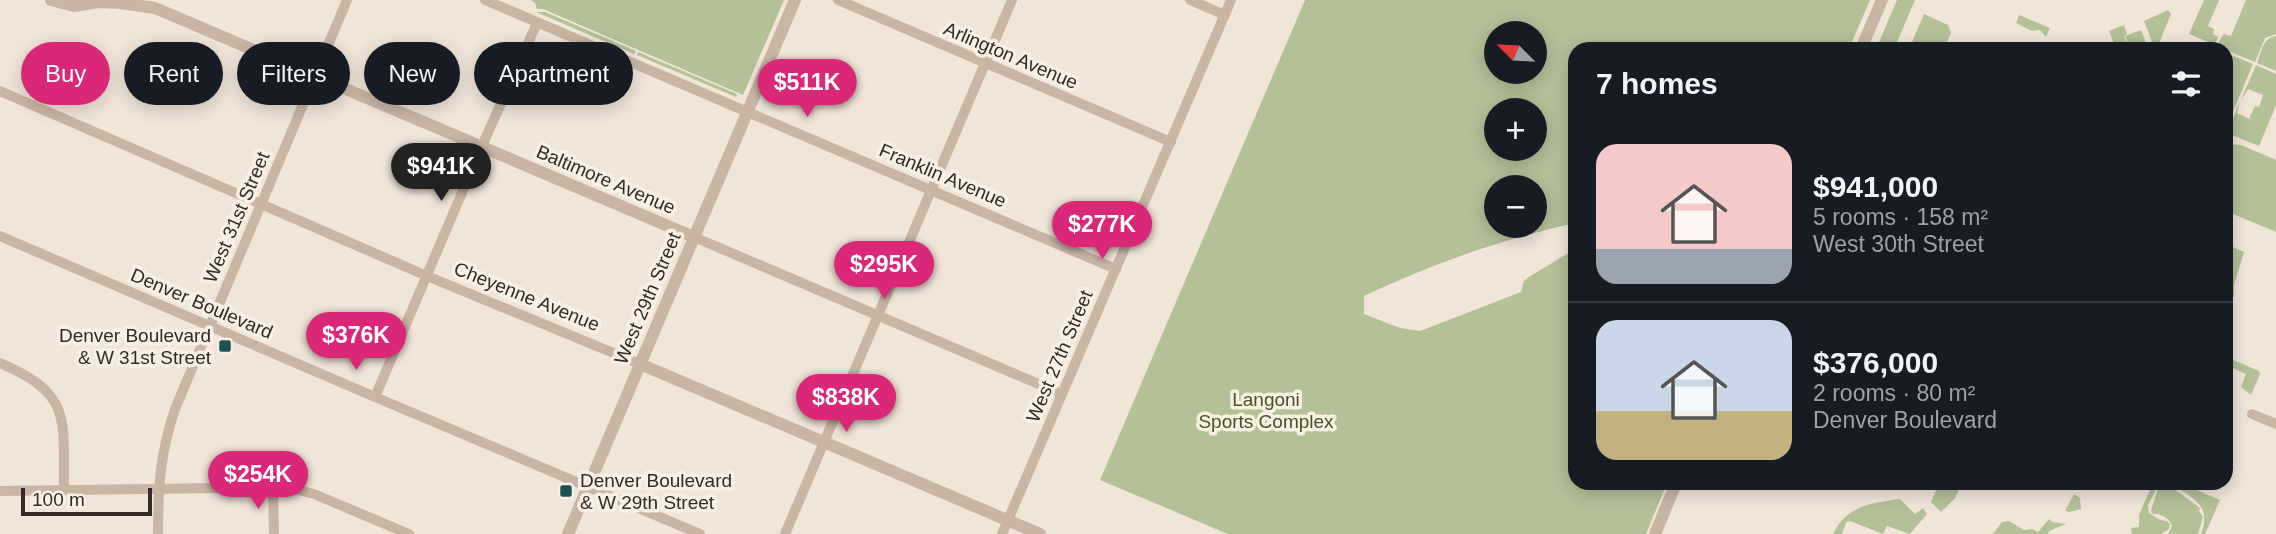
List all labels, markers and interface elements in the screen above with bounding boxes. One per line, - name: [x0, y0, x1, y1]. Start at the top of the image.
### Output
- street label: Arlington Avenue: [941, 18, 1081, 93]
- north arrow: [1484, 21, 1547, 84]
- map controls: [1484, 21, 1547, 238]
- chip: Buy: [21, 42, 110, 105]
- chip: Rent: [124, 42, 223, 105]
- chip: Filters: [237, 42, 350, 105]
- chip: New: [364, 42, 460, 105]
- chip: Apartment: [474, 42, 633, 105]
- pin: $511K: [758, 60, 856, 119]
- icon: filters: [2167, 65, 2205, 103]
- text: 7 homes: [1596, 67, 1718, 100]
- text: $511K: [774, 69, 840, 95]
- button: +: [1484, 98, 1547, 161]
- street label: Franklin Avenue: [876, 139, 1009, 212]
- street label: Baltimore Avenue: [533, 141, 678, 218]
- pin: $941K: [392, 144, 490, 203]
- street label: West 31st Street: [199, 148, 274, 286]
- text: $941K: [407, 153, 475, 179]
- text: $941,000: [1813, 170, 1938, 203]
- icon: home: [1652, 172, 1736, 256]
- button: −: [1484, 175, 1547, 238]
- pin: $277K: [1053, 202, 1151, 261]
- text: 5 rooms · 158 m²: [1813, 204, 1988, 230]
- text: $277K: [1068, 211, 1136, 237]
- street label: West 29th Street: [610, 228, 685, 367]
- text: West 30th Street: [1813, 231, 1984, 257]
- pin: $295K: [835, 242, 933, 301]
- text: $295K: [850, 251, 918, 277]
- street label: Cheyenne Avenue: [451, 258, 603, 335]
- street label: Denver Boulevard: [128, 264, 276, 343]
- street label: West 27th Street: [1022, 286, 1097, 425]
- pin: $376K: [307, 312, 405, 372]
- text: $376K: [322, 322, 390, 348]
- place label: Denver Boulevard & W 31st Street: [59, 325, 212, 368]
- marker: Denver Boulevard & W 31st Street: [217, 338, 233, 354]
- text: $376,000: [1813, 346, 1938, 379]
- icon: home: [1652, 348, 1736, 432]
- pin: $838K: [797, 374, 895, 434]
- text: 2 rooms · 80 m²: [1813, 380, 1975, 406]
- text: $838K: [812, 384, 880, 410]
- park label: Langoni Sports Complex: [1198, 389, 1334, 432]
- text: Denver Boulevard: [1813, 407, 1997, 433]
- pin: $254K: [209, 452, 307, 511]
- text: $254K: [224, 461, 292, 487]
- place label: Denver Boulevard & W 29th Street: [580, 470, 732, 513]
- marker: Denver Boulevard & W 29th Street: [558, 483, 574, 499]
- scale bar: [21, 485, 152, 517]
- text: 100 m: [32, 489, 85, 510]

